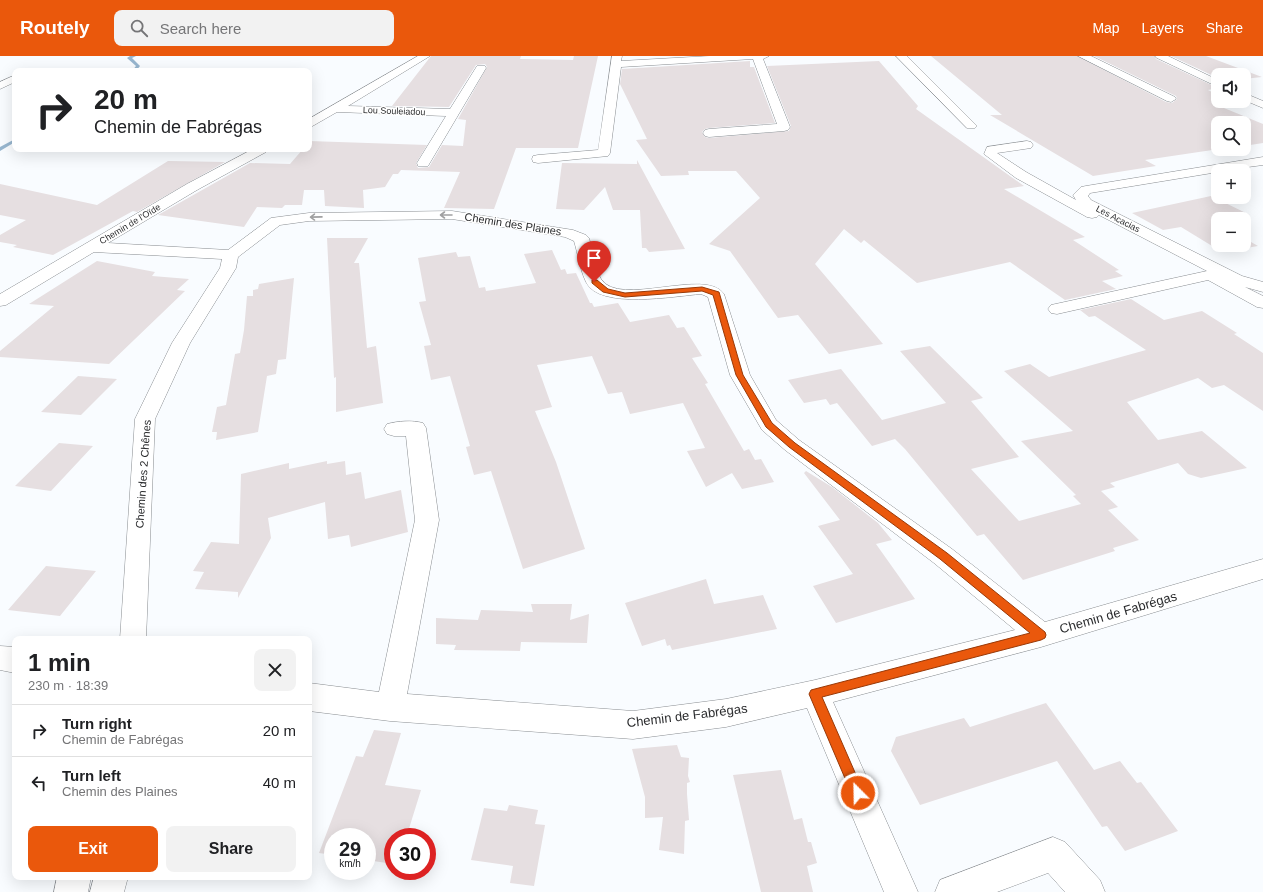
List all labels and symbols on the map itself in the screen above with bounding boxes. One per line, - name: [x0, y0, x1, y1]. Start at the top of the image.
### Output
- street label: Lou Souleiadou: [363, 105, 425, 117]
- street label: Chemin de l'Oïde: [98, 202, 162, 246]
- street label: Les Acacias: [1094, 204, 1142, 235]
- street label: Chemin des Plaines: [464, 210, 563, 238]
- one-way arrow: [440, 211, 453, 219]
- one-way arrow: [310, 213, 323, 221]
- pin: [577, 241, 611, 282]
- street label: Chemin des 2 Chênes: [133, 419, 153, 529]
- street label: Chemin de Fabrégas: [1058, 588, 1179, 636]
- street label: Chemin de Fabrégas: [626, 701, 749, 730]
- position arrow: [837, 772, 879, 814]
- speed limit sign: 30: [384, 828, 436, 880]

